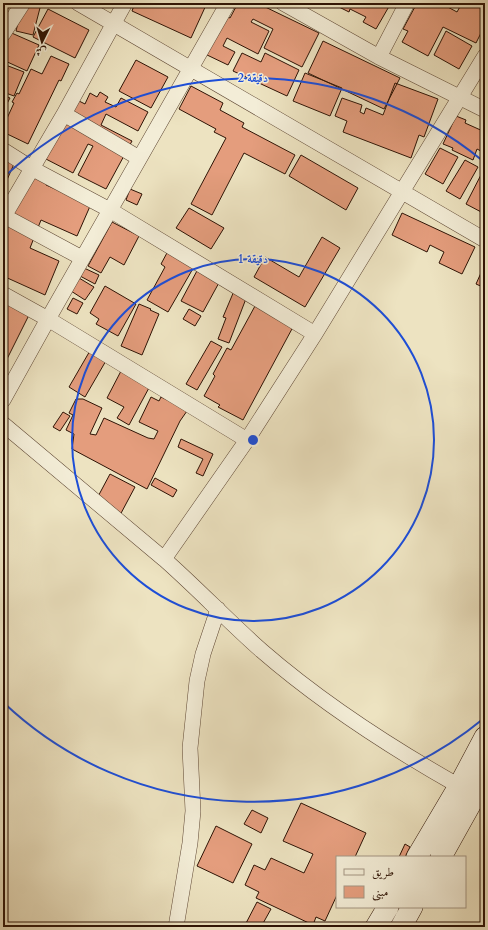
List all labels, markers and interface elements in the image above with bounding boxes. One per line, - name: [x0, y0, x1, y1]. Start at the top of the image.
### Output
- north arrow: [22, 22, 62, 62]
- text: ش: [35, 44, 47, 59]
- text: 2 دقيقة: [238, 70, 268, 86]
- text: 1 دقيقة: [238, 251, 268, 267]
- centre of rings: [246, 433, 260, 447]
- legend: [336, 856, 466, 908]
- text: طريق: [372, 864, 394, 880]
- text: مبنى: [372, 884, 388, 901]

